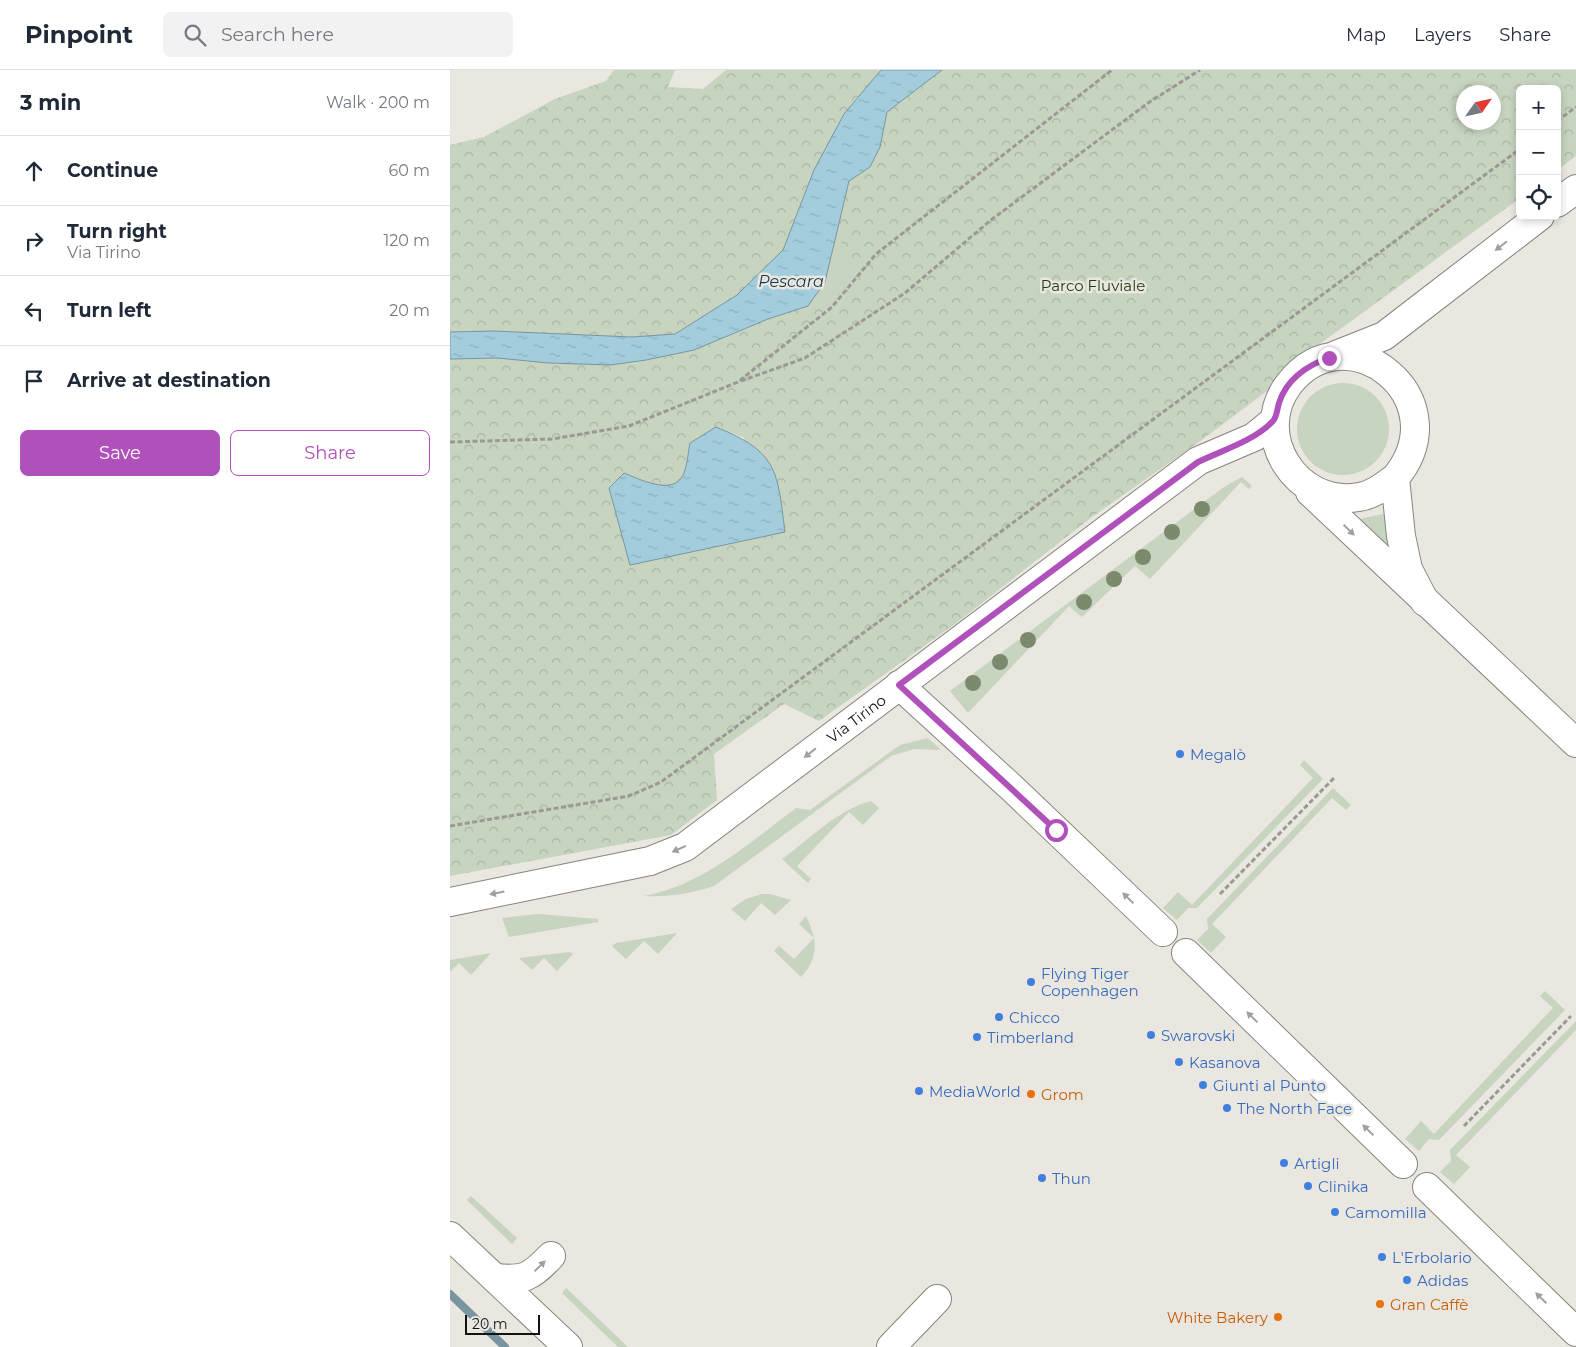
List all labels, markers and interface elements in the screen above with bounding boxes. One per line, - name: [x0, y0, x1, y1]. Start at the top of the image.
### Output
- search box: [163, 12, 513, 57]
- text: Pinpoint: [25, 20, 133, 49]
- icon: search: [181, 21, 209, 49]
- text: Search here: [221, 23, 334, 46]
- text: Map: [1346, 24, 1386, 46]
- text: Layers: [1414, 24, 1471, 46]
- text: Share: [1499, 24, 1551, 46]
- north arrow: [1456, 85, 1501, 130]
- map controls: [1516, 85, 1561, 220]
- button: +: [1516, 85, 1561, 130]
- text: 3 min: [20, 90, 81, 115]
- text: Walk · 200 m: [326, 93, 430, 112]
- button: −: [1516, 130, 1561, 175]
- icon: ahead: [20, 157, 48, 185]
- text: Continue: [67, 159, 158, 182]
- text: 60 m: [388, 161, 430, 180]
- button: locate: [1516, 175, 1561, 220]
- text: Turn right: [67, 220, 167, 243]
- icon: right: [20, 227, 48, 255]
- text: 120 m: [383, 231, 430, 250]
- one-way arrow: [1495, 241, 1508, 251]
- text: Via Tirino: [67, 243, 141, 262]
- water label: Pescara: [758, 272, 824, 291]
- park label: Parco Fluviale: [1041, 276, 1145, 295]
- icon: left: [20, 297, 48, 325]
- text: Turn left: [67, 299, 152, 322]
- text: 20 m: [389, 301, 430, 320]
- route end: [1318, 347, 1341, 370]
- icon: arrive: [20, 367, 48, 395]
- text: Arrive at destination: [67, 369, 271, 392]
- button: Save: [20, 430, 220, 476]
- button: Share: [230, 430, 430, 476]
- one-way arrow: [1343, 523, 1355, 535]
- street label: Via Tirino: [823, 690, 889, 747]
- place label: Megalò: [1190, 745, 1246, 764]
- one-way arrow: [804, 748, 817, 759]
- marker: Megalò: [1174, 748, 1186, 760]
- route start: [1045, 819, 1068, 842]
- one-way arrow: [672, 846, 686, 854]
- one-way arrow: [489, 889, 505, 897]
- one-way arrow: [1122, 892, 1134, 904]
- place label: Flying Tiger Copenhagen: [1041, 964, 1139, 1000]
- marker: Flying Tiger Copenhagen: [1025, 976, 1037, 988]
- place label: Chicco: [1009, 1008, 1060, 1027]
- marker: Chicco: [993, 1011, 1005, 1023]
- one-way arrow: [1246, 1011, 1258, 1023]
- place label: Swarovski: [1161, 1026, 1235, 1045]
- place label: Timberland: [987, 1028, 1074, 1047]
- marker: Swarovski: [1145, 1029, 1157, 1041]
- marker: Timberland: [971, 1031, 983, 1043]
- place label: Kasanova: [1189, 1053, 1261, 1072]
- marker: Kasanova: [1173, 1056, 1185, 1068]
- place label: Giunti al Punto: [1213, 1076, 1326, 1095]
- marker: Giunti al Punto: [1197, 1079, 1209, 1091]
- place label: MediaWorld: [929, 1082, 1021, 1101]
- marker: MediaWorld: [913, 1085, 925, 1097]
- place label: Grom: [1041, 1085, 1084, 1104]
- marker: Grom: [1025, 1088, 1037, 1100]
- place label: The North Face: [1237, 1099, 1352, 1118]
- marker: The North Face: [1221, 1102, 1233, 1114]
- one-way arrow: [1362, 1125, 1374, 1137]
- place label: Artigli: [1294, 1154, 1339, 1173]
- marker: Artigli: [1278, 1157, 1290, 1169]
- place label: Thun: [1052, 1169, 1091, 1188]
- marker: Thun: [1036, 1172, 1048, 1184]
- place label: Clinika: [1318, 1177, 1369, 1196]
- marker: Clinika: [1302, 1180, 1314, 1192]
- place label: Camomilla: [1345, 1203, 1427, 1222]
- marker: Camomilla: [1329, 1206, 1341, 1218]
- place label: L'Erbolario: [1392, 1248, 1472, 1267]
- marker: L'Erbolario: [1376, 1251, 1388, 1263]
- one-way arrow: [534, 1260, 546, 1272]
- place label: Adidas: [1417, 1271, 1468, 1290]
- marker: Adidas: [1401, 1274, 1413, 1286]
- one-way arrow: [1535, 1292, 1547, 1304]
- place label: Gran Caffè: [1390, 1295, 1468, 1314]
- marker: Gran Caffè: [1374, 1298, 1386, 1310]
- place label: White Bakery: [1167, 1308, 1269, 1327]
- marker: White Bakery: [1272, 1311, 1284, 1323]
- scale bar: [465, 1312, 540, 1335]
- text: 20 m: [472, 1315, 508, 1333]

